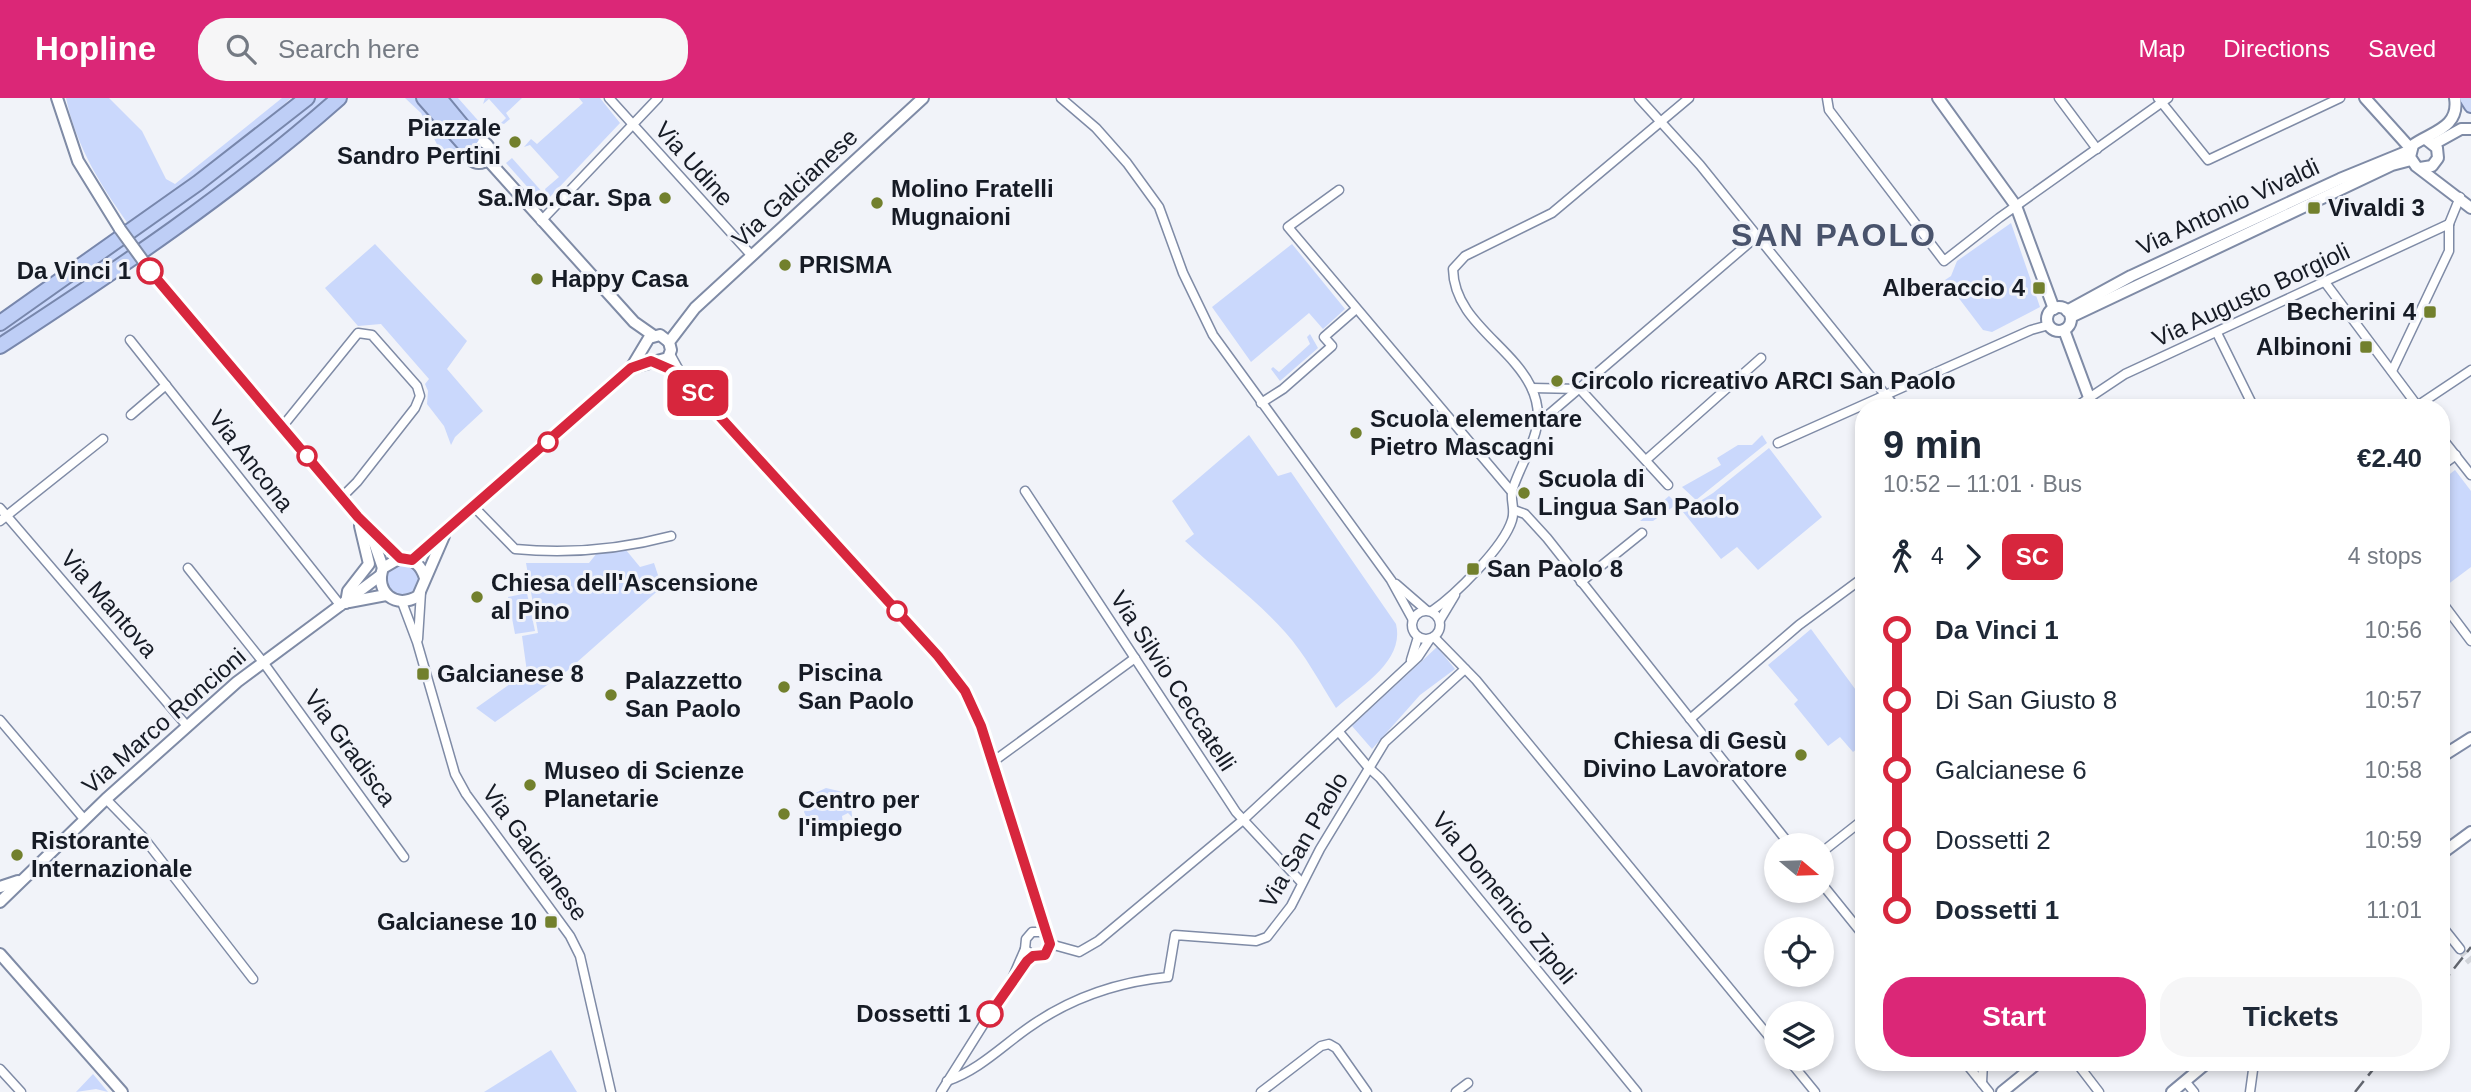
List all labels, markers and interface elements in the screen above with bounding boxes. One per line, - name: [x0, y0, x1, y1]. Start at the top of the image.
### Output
- search box: [198, 18, 688, 81]
- text: Hopline: [35, 30, 156, 67]
- icon: search: [222, 30, 260, 68]
- text: Search here: [278, 34, 420, 64]
- text: Map: [2139, 35, 2185, 62]
- text: Directions: [2223, 35, 2330, 62]
- text: Saved: [2368, 35, 2436, 62]
- place label: Piazzale Sandro Pertini: [337, 114, 501, 169]
- street label: Via Udine: [650, 116, 739, 211]
- street label: Via Galcianese: [727, 123, 863, 252]
- marker: Piazzale Sandro Pertini: [507, 134, 523, 150]
- street label: Via Antonio Vivaldi: [2132, 152, 2323, 261]
- place label: Molino Fratelli Mugnaioni: [891, 175, 1054, 230]
- place label: Sa.Mo.Car. Spa: [478, 184, 652, 211]
- marker: Sa.Mo.Car. Spa: [657, 190, 673, 206]
- place label: Vivaldi 3: [2328, 194, 2425, 221]
- marker: Molino Fratelli Mugnaioni: [869, 195, 885, 211]
- marker: Vivaldi 3: [2306, 200, 2322, 216]
- district label: SAN PAOLO: [1731, 217, 1937, 253]
- street label: Via Augusto Borgioli: [2148, 237, 2354, 352]
- place label: PRISMA: [799, 251, 892, 278]
- place label: Da Vinci 1: [17, 257, 131, 284]
- marker: PRISMA: [777, 257, 793, 273]
- marker: Da Vinci 1: [137, 258, 163, 284]
- place label: Happy Casa: [551, 265, 689, 292]
- marker: Happy Casa: [529, 271, 545, 287]
- place label: Alberaccio 4: [1882, 274, 2026, 301]
- marker: Alberaccio 4: [2031, 280, 2047, 296]
- place label: Becherini 4: [2287, 298, 2417, 325]
- marker: Becherini 4: [2422, 304, 2438, 320]
- place label: Albinoni: [2256, 333, 2352, 360]
- marker: Albinoni: [2358, 339, 2374, 355]
- place label: Circolo ricreativo ARCI San Paolo: [1571, 367, 1956, 394]
- line badge: SC: [666, 370, 730, 416]
- marker: Circolo ricreativo ARCI San Paolo: [1549, 373, 1565, 389]
- text: SC: [681, 379, 715, 406]
- street label: Via Ancona: [204, 405, 300, 517]
- place label: Scuola elementare Pietro Mascagni: [1370, 405, 1582, 460]
- text: 9 min: [1883, 424, 1982, 466]
- marker: Scuola elementare Pietro Mascagni: [1348, 425, 1364, 441]
- unlabelled marker: [538, 432, 558, 452]
- text: €2.40: [2357, 443, 2422, 473]
- unlabelled marker: [297, 446, 317, 466]
- place label: Scuola di Lingua San Paolo: [1538, 465, 1739, 520]
- text: 10:52 – 11:01 · Bus: [1883, 471, 2082, 497]
- marker: Scuola di Lingua San Paolo: [1516, 485, 1532, 501]
- icon: walk: [1883, 538, 1921, 576]
- icon: forward: [1954, 538, 1992, 576]
- text: 4: [1931, 543, 1944, 569]
- text: SC: [2016, 543, 2049, 570]
- text: 4 stops: [2348, 543, 2422, 569]
- street label: Via Mantova: [56, 545, 164, 663]
- place label: San Paolo 8: [1487, 555, 1623, 582]
- marker: San Paolo 8: [1465, 561, 1481, 577]
- place label: Chiesa dell'Ascensione al Pino: [491, 569, 758, 624]
- street label: Via Silvio Ceccatelli: [1105, 586, 1242, 776]
- marker: Chiesa dell'Ascensione al Pino: [469, 589, 485, 605]
- unlabelled marker: [887, 601, 907, 621]
- text: Da Vinci 1: [1935, 615, 2059, 645]
- text: 10:56: [2364, 617, 2422, 643]
- street label: Via Marco Roncioni: [76, 642, 251, 799]
- place label: Piscina San Paolo: [798, 659, 914, 714]
- place label: Galcianese 8: [437, 660, 584, 687]
- marker: Galcianese 8: [415, 666, 431, 682]
- place label: Palazzetto San Paolo: [625, 667, 742, 722]
- marker: Piscina San Paolo: [776, 679, 792, 695]
- street label: Via Gradisca: [299, 684, 402, 812]
- text: Di San Giusto 8: [1935, 685, 2117, 715]
- marker: Palazzetto San Paolo: [603, 687, 619, 703]
- text: 10:57: [2364, 687, 2422, 713]
- place label: Chiesa di Gesù Divino Lavoratore: [1583, 727, 1787, 782]
- marker: Chiesa di Gesù Divino Lavoratore: [1793, 747, 1809, 763]
- text: Galcianese 6: [1935, 755, 2087, 785]
- place label: Museo di Scienze Planetarie: [544, 757, 744, 812]
- text: 10:58: [2364, 757, 2422, 783]
- street label: Via San Paolo: [1254, 767, 1353, 912]
- marker: Museo di Scienze Planetarie: [522, 777, 538, 793]
- street label: Via Galcianese: [477, 780, 594, 926]
- place label: Centro per l'impiego: [798, 786, 919, 841]
- marker: Centro per l'impiego: [776, 806, 792, 822]
- street label: Via Domenico Zipoli: [1427, 806, 1582, 989]
- text: Dossetti 2: [1935, 825, 2051, 855]
- place label: Ristorante Internazionale: [31, 827, 192, 882]
- text: 10:59: [2364, 827, 2422, 853]
- north arrow: [1764, 833, 1834, 903]
- map controls: [1764, 833, 1834, 1071]
- marker: Ristorante Internazionale: [9, 847, 25, 863]
- text: Dossetti 1: [1935, 895, 2059, 925]
- text: 11:01: [2366, 897, 2422, 923]
- place label: Galcianese 10: [377, 908, 537, 935]
- marker: Galcianese 10: [543, 914, 559, 930]
- button: locate: [1764, 917, 1834, 987]
- button: Start: [1883, 977, 2146, 1057]
- button: Tickets: [2160, 977, 2422, 1057]
- place label: Dossetti 1: [856, 1000, 971, 1027]
- marker: Dossetti 1: [977, 1001, 1003, 1027]
- button: layers: [1764, 1001, 1834, 1071]

